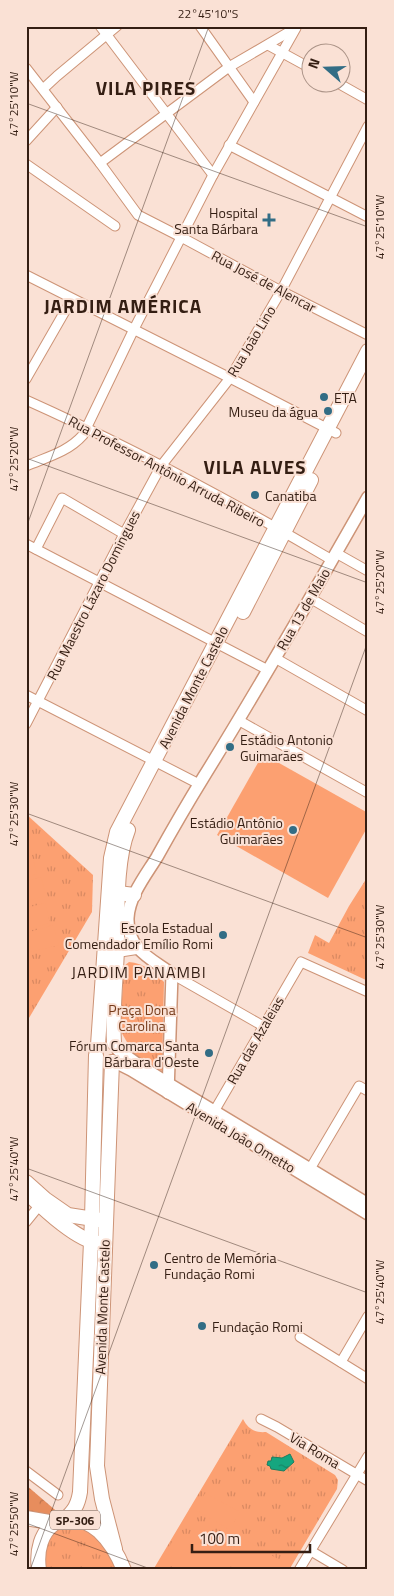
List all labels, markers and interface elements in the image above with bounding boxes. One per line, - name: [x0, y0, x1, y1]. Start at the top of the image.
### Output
- text: 22°45'10"S: [178, 4, 238, 23]
- north arrow: [302, 42, 352, 92]
- text: N: [302, 55, 325, 72]
- text: 47°25'10"W: [4, 71, 23, 136]
- district label: VILA PIRES: [96, 73, 196, 102]
- text: 47°25'10"W: [370, 194, 389, 259]
- place label: Hospital Santa Bárbara: [174, 202, 258, 239]
- marker: Hospital Santa Bárbara: [262, 213, 276, 227]
- street label: Rua José de Alencar: [208, 245, 320, 318]
- district label: JARDIM AMÉRICA: [44, 291, 202, 320]
- street label: Rua João Lino: [221, 301, 281, 381]
- place label: ETA: [334, 387, 357, 408]
- marker: ETA: [318, 391, 330, 403]
- place label: Museu da água: [229, 401, 318, 422]
- marker: Museu da água: [322, 405, 334, 417]
- street label: Rua Professor Antônio Arruda Ribeiro: [65, 410, 269, 532]
- text: 47°25'20"W: [4, 426, 23, 491]
- district label: VILA ALVES: [203, 452, 307, 481]
- place label: Canatiba: [265, 485, 317, 506]
- marker: Canatiba: [249, 489, 261, 501]
- street label: Rua Maestro Lázaro Domingues: [41, 507, 145, 683]
- text: 47°25'20"W: [370, 549, 389, 614]
- street label: Rua 13 de Maio: [271, 564, 335, 654]
- street label: Avenida Monte Castelo: [153, 622, 233, 752]
- place label: Estádio Antonio Guimarães: [240, 729, 333, 766]
- marker: Estádio Antonio Guimarães: [224, 741, 236, 753]
- text: 47°25'30"W: [4, 781, 23, 846]
- place label: Estádio Antônio Guimarães: [190, 812, 283, 849]
- marker: Estádio Antônio Guimarães: [287, 824, 299, 836]
- text: 47°25'30"W: [370, 904, 389, 969]
- place label: Escola Estadual Comendador Emílio Romi: [65, 917, 213, 954]
- marker: Escola Estadual Comendador Emílio Romi: [217, 929, 229, 941]
- district label: JARDIM PANAMBI: [71, 960, 207, 984]
- street label: Rua das Azaleias: [221, 992, 289, 1088]
- park label: Praça Dona Carolina: [108, 999, 176, 1036]
- place label: Fórum Comarca Santa Bárbara d'Oeste: [69, 1035, 199, 1072]
- marker: Fórum Comarca Santa Bárbara d'Oeste: [203, 1047, 215, 1059]
- street label: Avenida João Ometto: [182, 1096, 300, 1178]
- text: 47°25'40"W: [4, 1136, 23, 1201]
- street label: Avenida Monte Castelo: [89, 1239, 115, 1375]
- place label: Centro de Memória Fundação Romi: [164, 1247, 276, 1284]
- marker: Centro de Memória Fundação Romi: [148, 1259, 160, 1271]
- text: 47°25'40"W: [370, 1259, 389, 1324]
- place label: Fundação Romi: [212, 1316, 303, 1337]
- marker: Fundação Romi: [196, 1320, 208, 1332]
- street label: Via Roma: [286, 1427, 344, 1473]
- text: 47°25'50"W: [4, 1491, 23, 1556]
- road number: SP-306: [50, 1510, 100, 1530]
- scale bar: [192, 1521, 309, 1553]
- text: 100 m: [199, 1527, 240, 1550]

